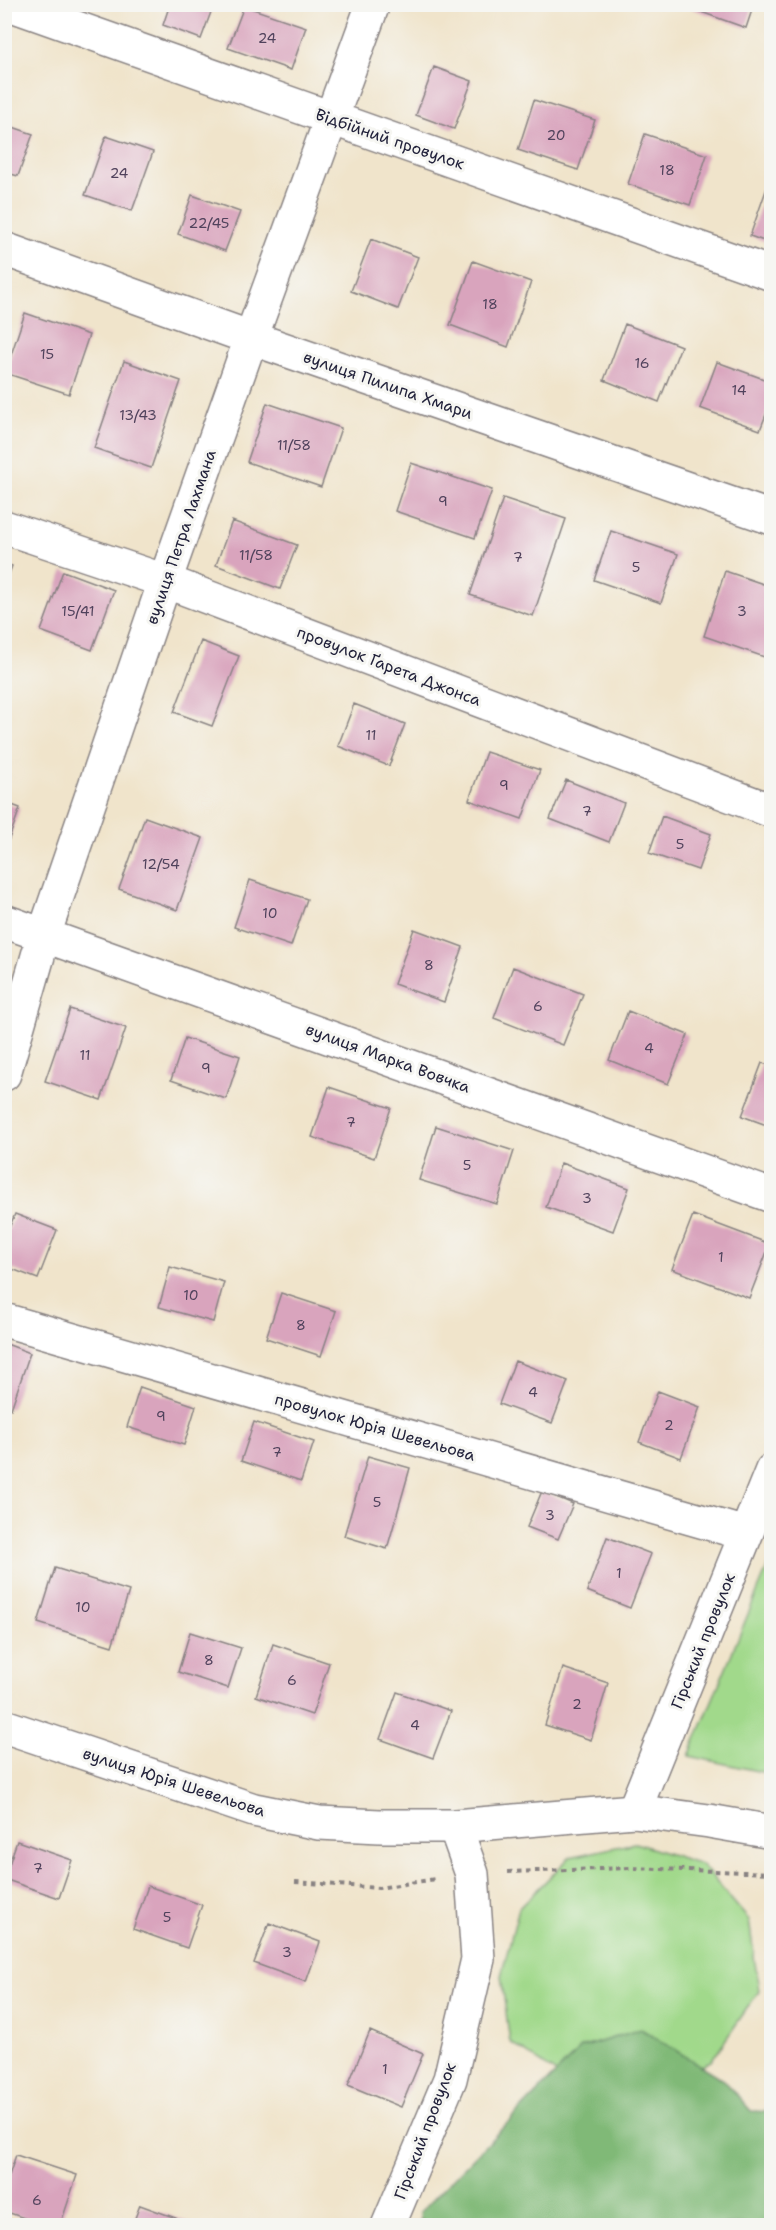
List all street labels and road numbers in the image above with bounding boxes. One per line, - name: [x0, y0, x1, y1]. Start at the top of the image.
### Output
- street label: Відбійний провулок: [313, 104, 468, 175]
- street label: вулиця Пилипа Хмари: [301, 346, 475, 424]
- street label: вулиця Петра Лахмана: [141, 447, 221, 627]
- street label: провулок Ґарета Джонса: [294, 621, 484, 711]
- street label: вулиця Марка Вовчка: [303, 1018, 473, 1098]
- street label: провулок Юрія Шевельова: [272, 1388, 478, 1466]
- street label: Гірський провулок: [666, 1569, 740, 1712]
- street label: вулиця Юрія Шевельова: [80, 1743, 268, 1821]
- street label: Гірський провулок: [389, 2059, 461, 2202]

